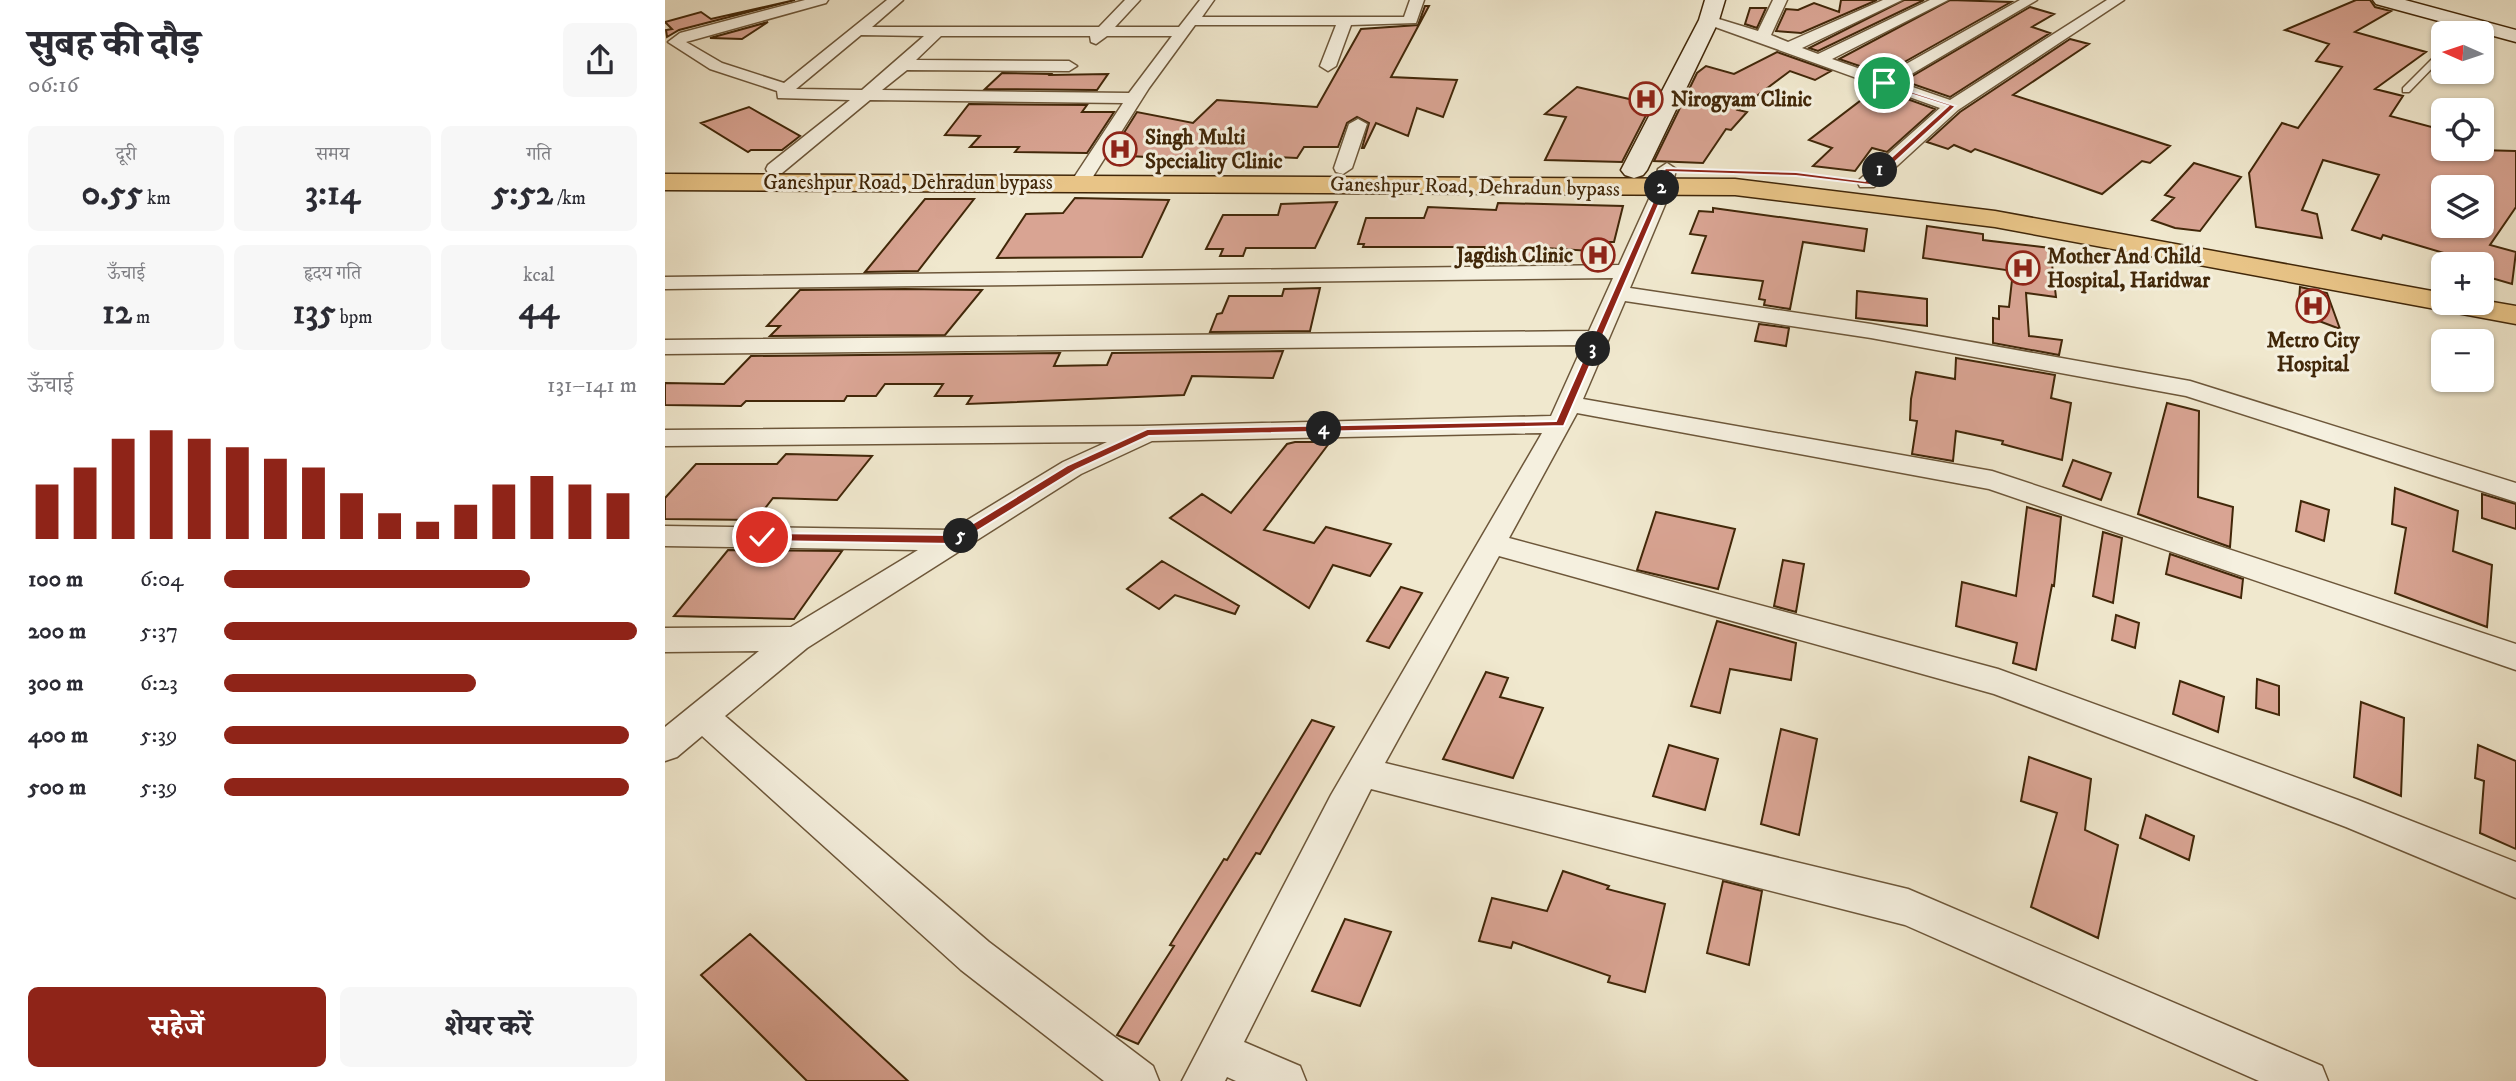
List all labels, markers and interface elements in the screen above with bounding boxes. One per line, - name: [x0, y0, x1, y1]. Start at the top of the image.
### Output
- text: सुबह की दौड़: [28, 21, 200, 69]
- north arrow: [2431, 21, 2494, 84]
- map controls: [2431, 21, 2494, 392]
- button: share: [563, 23, 637, 97]
- pin: [1854, 53, 1914, 113]
- icon: arrive: [1865, 64, 1903, 102]
- text: 06:16: [28, 71, 79, 100]
- hospital icon: Nirogyam Clinic: [1627, 80, 1665, 118]
- place label: Nirogyam Clinic: [1671, 87, 1812, 113]
- button: locate: [2431, 98, 2494, 161]
- place label: Singh Multi Speciality Clinic: [1145, 125, 1283, 175]
- hospital icon: Singh Multi Speciality Clinic: [1101, 130, 1139, 168]
- text: दूरी: [116, 143, 136, 166]
- text: समय: [316, 143, 349, 166]
- text: गति: [526, 143, 551, 166]
- pin: 1: [1863, 152, 1897, 188]
- text: 1: [1876, 158, 1883, 181]
- street label: Ganeshpur Road, Dehradun bypass: [763, 170, 1053, 196]
- pin: 2: [1644, 170, 1679, 206]
- street label: Ganeshpur Road, Dehradun bypass: [1330, 171, 1620, 203]
- text: 0.55: [82, 172, 143, 216]
- text: 3:14: [305, 172, 360, 216]
- text: 5:52: [492, 172, 553, 216]
- button: layers: [2431, 175, 2494, 238]
- text: 2: [1657, 176, 1666, 199]
- text: km: [143, 187, 171, 210]
- text: /km: [553, 187, 586, 210]
- hospital icon: Jagdish Clinic: [1579, 236, 1617, 274]
- place label: Jagdish Clinic: [1454, 243, 1573, 269]
- place label: Mother And Child Hospital, Haridwar: [2047, 244, 2211, 294]
- hospital icon: Mother And Child Hospital, Haridwar: [2004, 249, 2042, 287]
- button: +: [2431, 252, 2494, 315]
- text: ऊँचाई: [107, 262, 145, 285]
- text: हृदय गति: [304, 262, 361, 285]
- text: kcal: [523, 264, 554, 287]
- text: 44: [519, 287, 559, 331]
- hospital icon: Metro City Hospital: [2294, 287, 2332, 325]
- text: 12: [102, 291, 132, 335]
- text: 135: [292, 291, 336, 335]
- text: m: [132, 306, 150, 329]
- text: bpm: [336, 306, 373, 329]
- place label: Metro City Hospital: [2267, 328, 2360, 378]
- button: −: [2431, 329, 2494, 392]
- pin: 3: [1576, 332, 1611, 366]
- text: 3: [1589, 337, 1596, 360]
- text: ऊँचाई: [28, 371, 73, 400]
- text: 131–141 m: [547, 371, 637, 400]
- pin: 4: [1307, 412, 1341, 446]
- text: 4: [1318, 417, 1329, 440]
- pin: [732, 507, 792, 567]
- icon: check: [743, 518, 781, 556]
- pin: 5: [943, 518, 979, 554]
- text: 5: [956, 524, 965, 547]
- text: 100 m: [28, 565, 83, 594]
- text: 6:04: [140, 565, 184, 594]
- text: 200 m: [28, 617, 86, 646]
- text: 5:37: [140, 617, 178, 646]
- text: 300 m: [28, 669, 84, 698]
- text: 6:23: [140, 669, 178, 698]
- text: 400 m: [28, 721, 88, 750]
- text: 5:39: [140, 721, 178, 750]
- text: 500 m: [28, 773, 86, 802]
- text: 5:39: [140, 773, 178, 802]
- button: सहेजें: [28, 987, 326, 1067]
- button: शेयर करें: [340, 987, 637, 1067]

